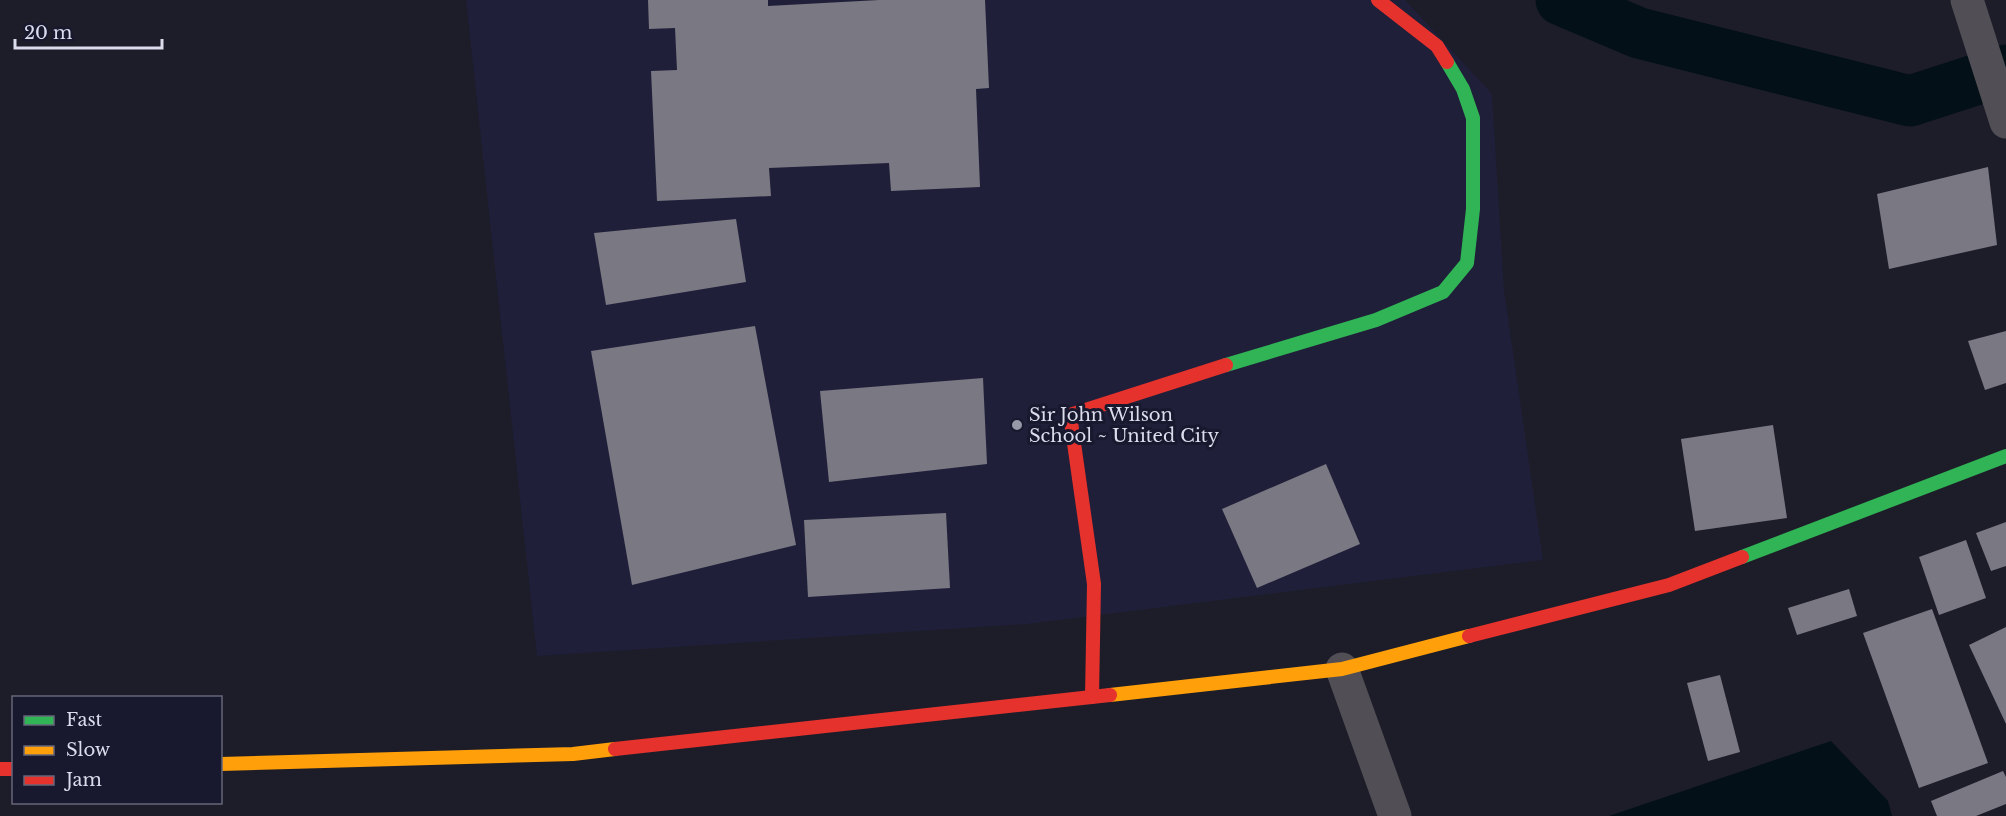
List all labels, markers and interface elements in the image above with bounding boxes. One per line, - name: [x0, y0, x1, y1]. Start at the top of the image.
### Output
- scale bar: [15, 12, 162, 50]
- text: 20 m: [24, 22, 72, 44]
- place label: Sir John Wilson School ~ United City: [1029, 404, 1220, 447]
- marker: Sir John Wilson School ~ United City: [1010, 418, 1024, 432]
- legend: [12, 696, 222, 804]
- text: Fast: [66, 709, 103, 731]
- text: Slow: [66, 739, 111, 761]
- text: Jam: [64, 769, 102, 791]

